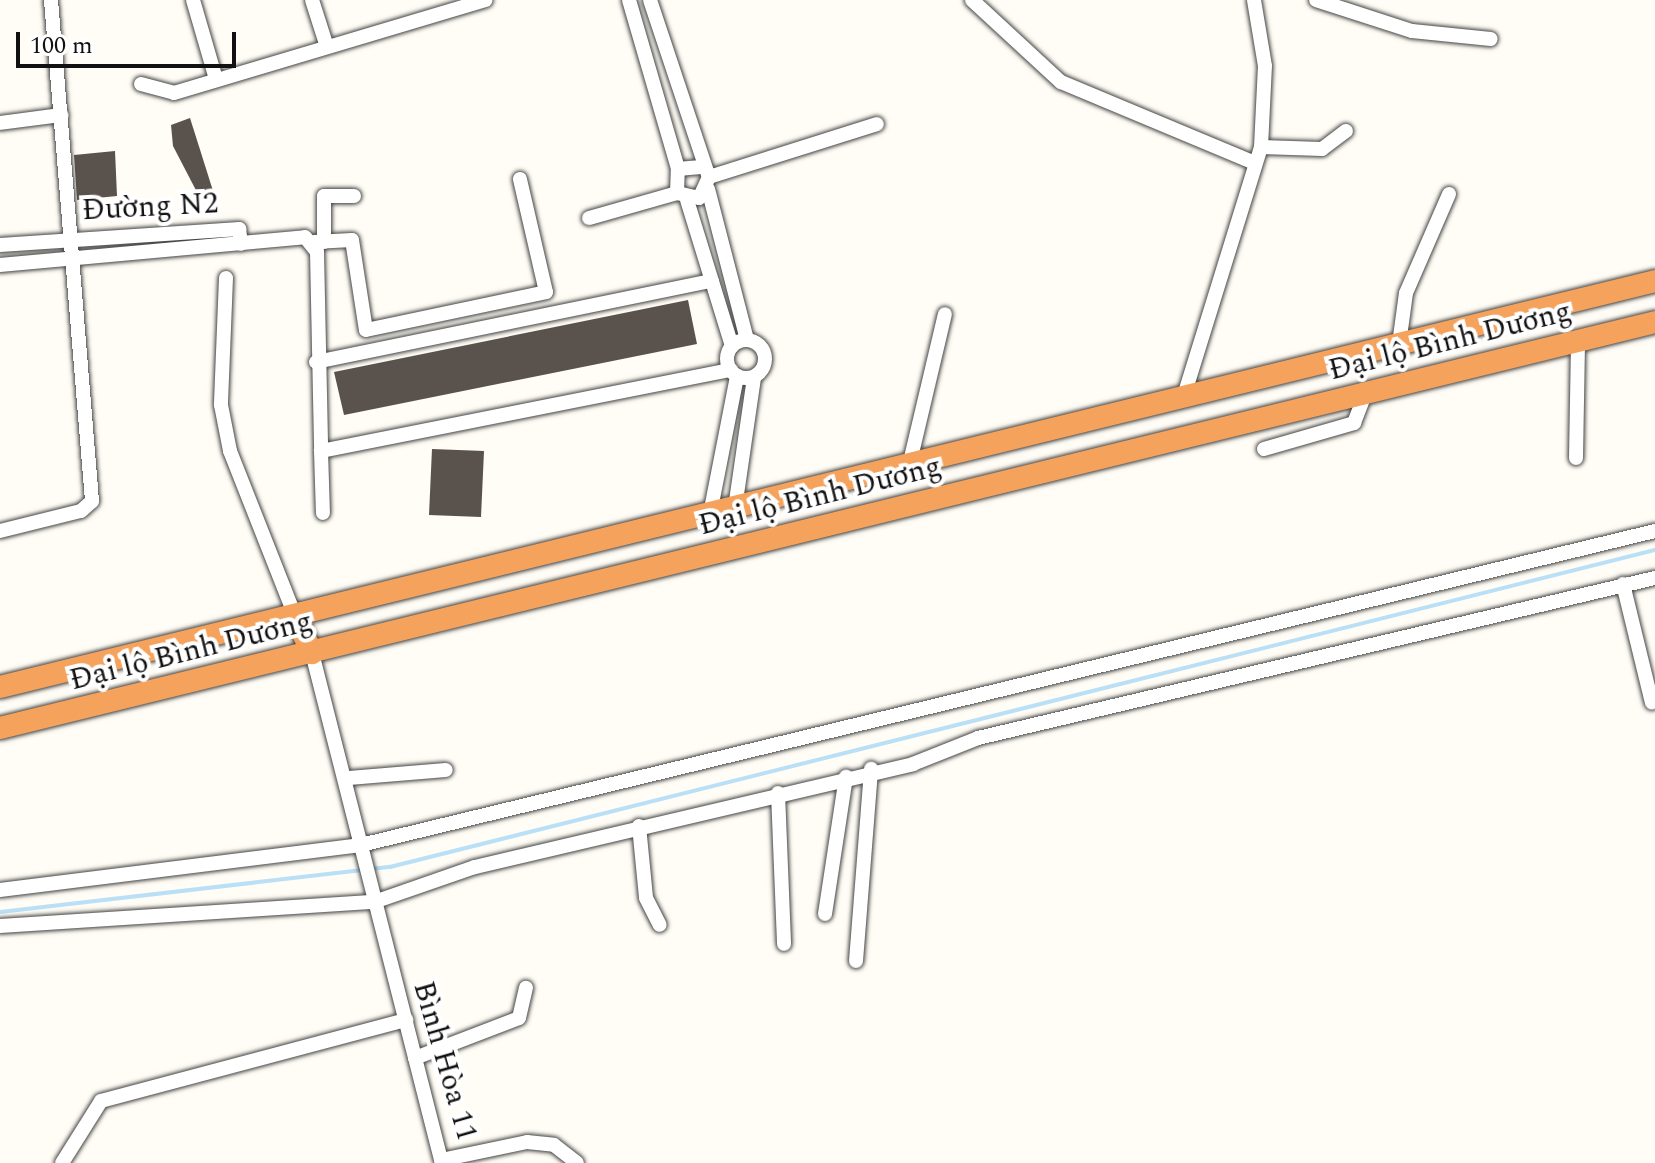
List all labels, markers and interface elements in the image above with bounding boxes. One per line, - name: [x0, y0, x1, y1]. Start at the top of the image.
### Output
- scale bar: [20, 16, 240, 66]
- text: 100 m: [30, 28, 93, 64]
- street label: Đường N2: [81, 185, 219, 229]
- street label: Đại lộ Bình Dương: [1325, 293, 1575, 389]
- street label: Đại lộ Bình Dương: [695, 448, 945, 544]
- street label: Đại lộ Bình Dương: [66, 603, 316, 699]
- street label: Bình Hòa 11: [405, 977, 485, 1145]

